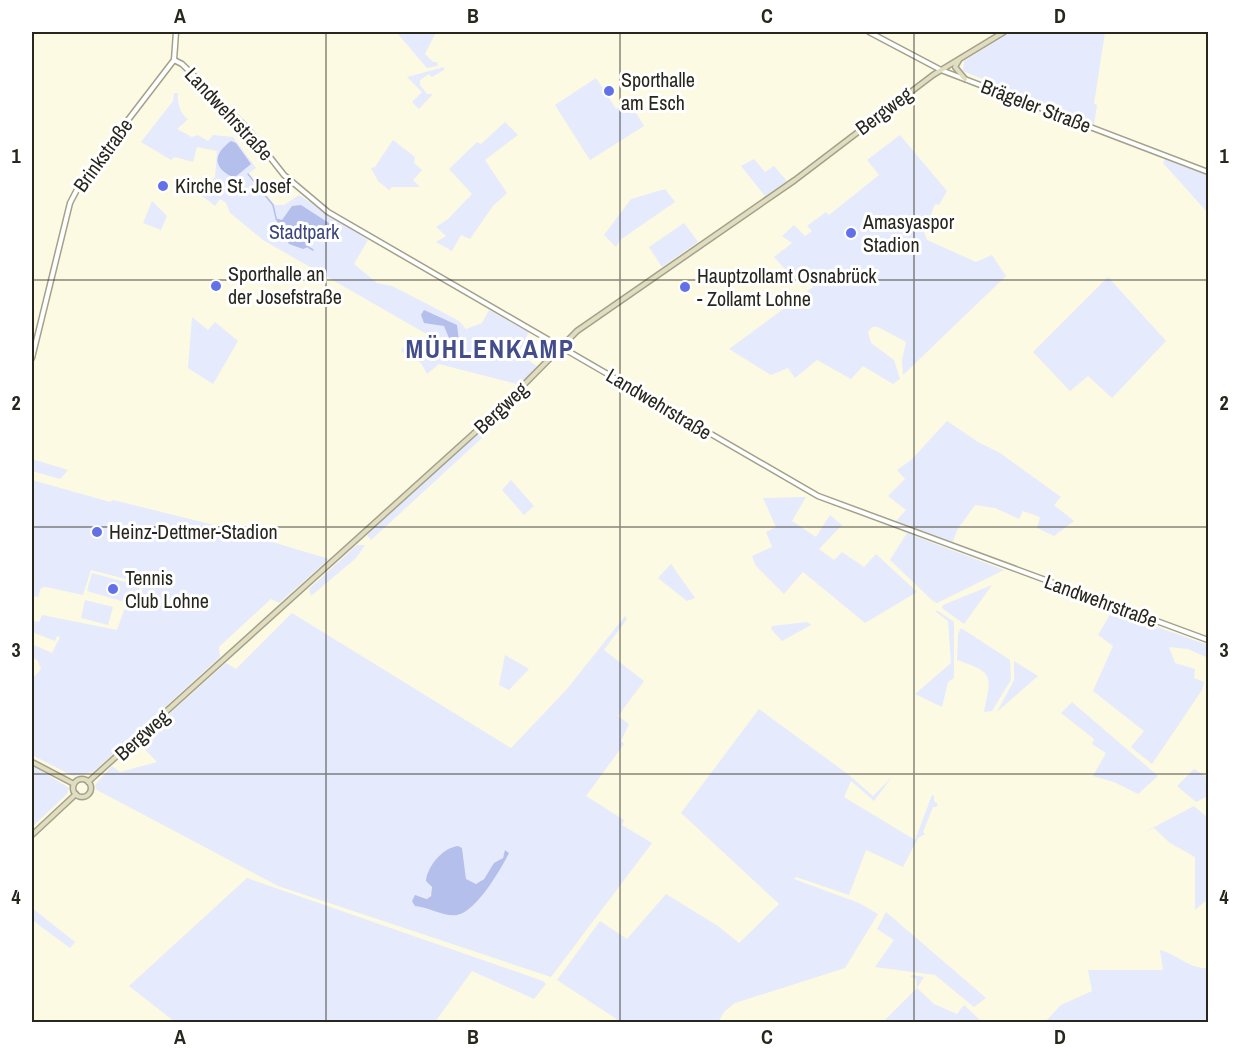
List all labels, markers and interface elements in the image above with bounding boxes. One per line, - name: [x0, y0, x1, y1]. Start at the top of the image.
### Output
- text: A: [174, 2, 186, 29]
- text: B: [467, 2, 479, 29]
- text: C: [761, 2, 773, 29]
- text: D: [1054, 2, 1066, 29]
- street label: Landwehrstraße: [179, 61, 280, 166]
- place label: Sporthalle am Esch: [621, 66, 695, 116]
- street label: Brägeler Straße: [977, 72, 1095, 139]
- street label: Bergweg: [850, 80, 918, 141]
- marker: Sporthalle am Esch: [602, 84, 616, 98]
- street label: Brinkstraße: [67, 112, 138, 197]
- text: 1: [11, 142, 21, 169]
- text: 1: [1219, 142, 1229, 169]
- place label: Kirche St. Josef: [175, 172, 291, 199]
- marker: Kirche St. Josef: [156, 179, 170, 193]
- place label: Amasyaspor Stadion: [862, 208, 955, 258]
- park label: Stadtpark: [269, 218, 340, 245]
- marker: Amasyaspor Stadion: [844, 226, 858, 240]
- place label: Sporthalle an der Josefstraße: [228, 260, 342, 310]
- place label: Hauptzollamt Osnabrück - Zollamt Lohne: [697, 262, 877, 312]
- marker: Sporthalle an der Josefstraße: [209, 279, 223, 293]
- marker: Hauptzollamt Osnabrück - Zollamt Lohne: [678, 280, 692, 294]
- district label: MÜHLENKAMP: [406, 331, 574, 366]
- street label: Landwehrstraße: [602, 361, 717, 446]
- street label: Bergweg: [468, 376, 534, 440]
- text: 2: [11, 389, 21, 416]
- text: 2: [1219, 389, 1229, 416]
- place label: Heinz-Dettmer-Stadion: [109, 518, 278, 545]
- marker: Heinz-Dettmer-Stadion: [90, 525, 104, 539]
- place label: Tennis Club Lohne: [125, 564, 209, 614]
- street label: Landwehrstraße: [1041, 568, 1161, 633]
- marker: Tennis Club Lohne: [106, 582, 120, 596]
- text: 3: [11, 636, 21, 663]
- text: 3: [1219, 636, 1229, 663]
- street label: Bergweg: [109, 703, 175, 766]
- text: 4: [11, 883, 21, 910]
- text: 4: [1219, 883, 1229, 910]
- text: A: [174, 1023, 186, 1050]
- text: B: [467, 1023, 479, 1050]
- text: C: [761, 1023, 773, 1050]
- text: D: [1054, 1023, 1066, 1050]

